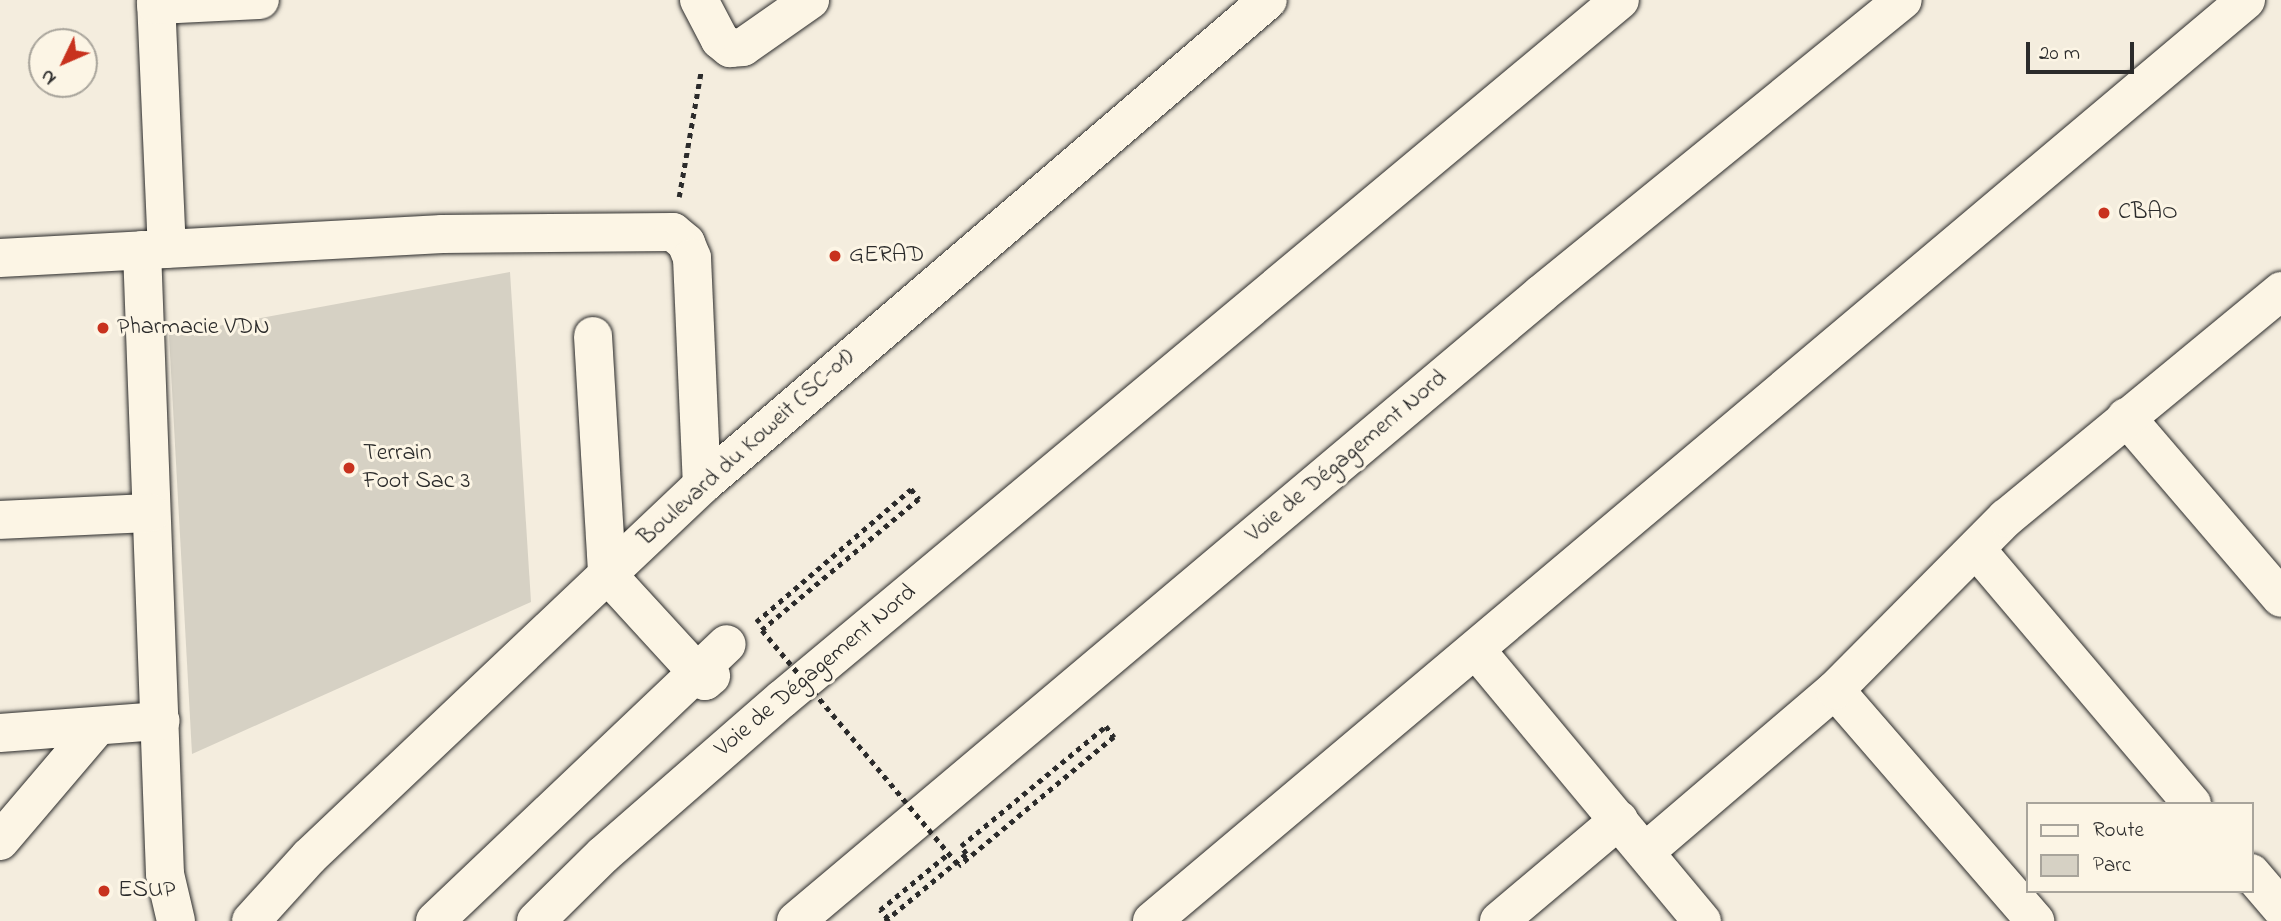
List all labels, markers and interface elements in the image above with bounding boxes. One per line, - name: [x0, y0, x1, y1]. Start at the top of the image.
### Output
- north arrow: [28, 28, 98, 98]
- scale bar: [2029, 28, 2138, 72]
- text: 20 m: [2039, 39, 2080, 69]
- text: N: [35, 63, 63, 91]
- place label: CBAO: [2118, 199, 2178, 227]
- marker: CBAO: [2096, 205, 2112, 221]
- place label: GERAD: [849, 242, 924, 270]
- marker: GERAD: [827, 248, 843, 264]
- place label: Pharmacie VDN: [117, 314, 270, 342]
- marker: Pharmacie VDN: [95, 320, 111, 336]
- street label: Boulevard du Koweit (SC-01): [633, 343, 861, 553]
- street label: Voie de Dégagement Nord: [1241, 364, 1453, 550]
- place label: Terrain Foot Sac 3: [363, 440, 470, 496]
- marker: Terrain Foot Sac 3: [341, 460, 357, 476]
- street label: Voie de Dégagement Nord: [710, 578, 922, 764]
- legend: [2025, 802, 2253, 893]
- text: Route: [2093, 816, 2144, 846]
- text: Parc: [2093, 851, 2131, 881]
- place label: ESUP: [118, 877, 176, 905]
- marker: ESUP: [96, 883, 112, 899]

